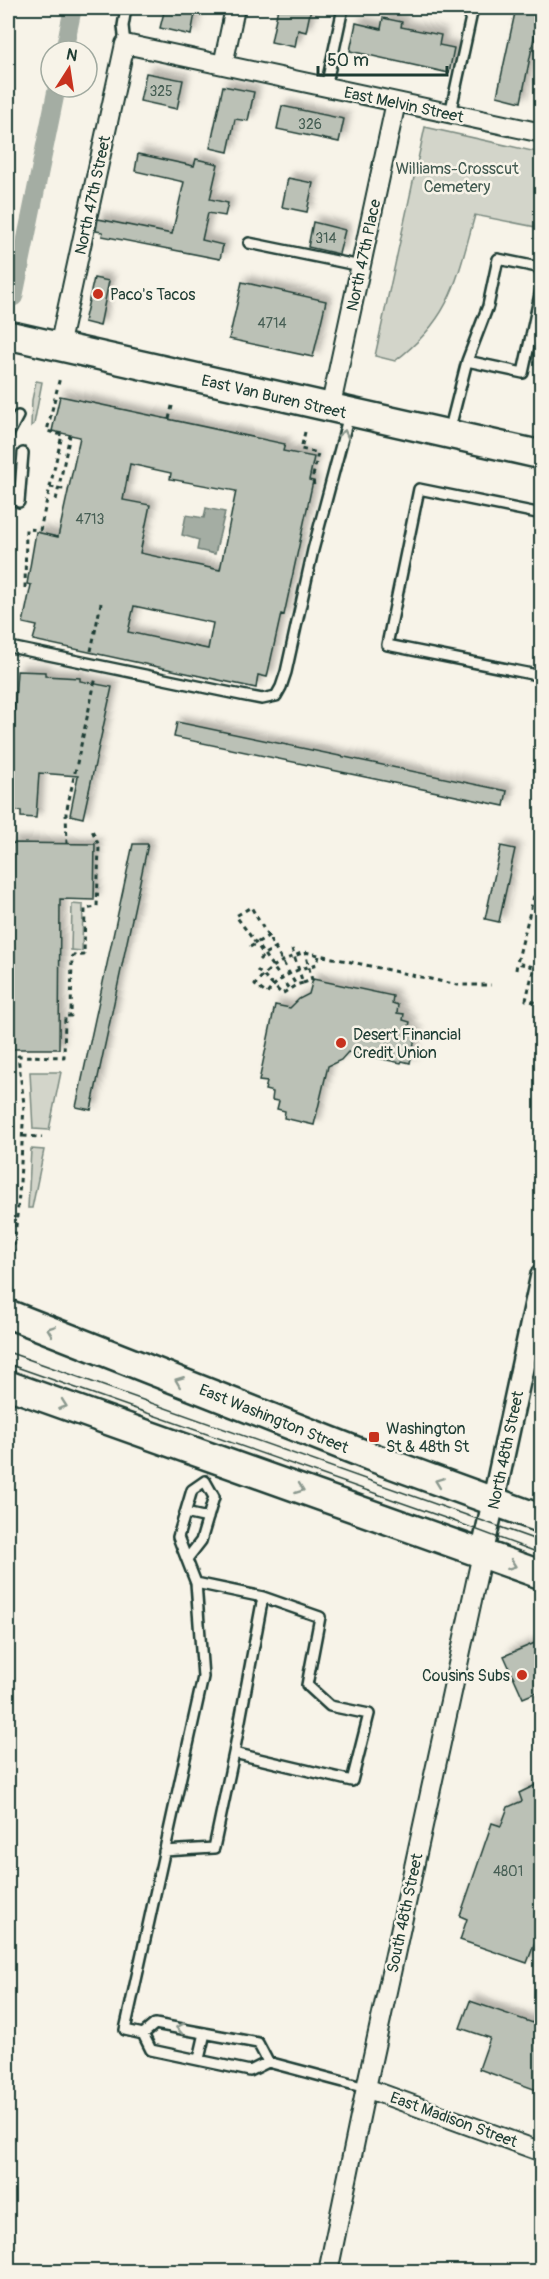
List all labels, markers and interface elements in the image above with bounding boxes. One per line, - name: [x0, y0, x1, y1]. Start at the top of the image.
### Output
- north arrow: [39, 39, 99, 99]
- scale bar: [318, 39, 447, 77]
- text: N: [65, 44, 79, 66]
- text: 50 m: [327, 49, 369, 72]
- house number: 325: [149, 83, 173, 100]
- street label: East Melvin Street: [342, 83, 466, 128]
- house number: 326: [298, 116, 322, 133]
- street label: North 47th Street: [71, 133, 115, 257]
- park label: Williams-Crosscut Cemetery: [395, 159, 519, 197]
- street label: North 47th Place: [342, 197, 386, 313]
- house number: 314: [315, 230, 337, 247]
- place label: Paco's Tacos: [110, 285, 195, 305]
- marker: Paco's Tacos: [91, 287, 105, 301]
- house number: 4714: [257, 315, 287, 332]
- street label: East Van Buren Street: [199, 371, 349, 423]
- one-way arrow: [337, 429, 350, 439]
- house number: 4713: [76, 511, 105, 528]
- place label: Desert Financial Credit Union: [353, 1025, 461, 1063]
- marker: Desert Financial Credit Union: [334, 1036, 348, 1050]
- one-way arrow: [46, 1325, 57, 1337]
- one-way arrow: [175, 1375, 185, 1388]
- street label: East Washington Street: [196, 1380, 352, 1458]
- street label: North 48th Street: [484, 1389, 528, 1511]
- one-way arrow: [57, 1397, 68, 1410]
- place label: Washington St & 48th St: [386, 1419, 470, 1457]
- marker: Washington St & 48th St: [367, 1430, 381, 1444]
- one-way arrow: [434, 1477, 445, 1489]
- one-way arrow: [294, 1481, 305, 1494]
- one-way arrow: [506, 1557, 517, 1570]
- place label: Cousins Subs: [422, 1666, 510, 1686]
- marker: Cousins Subs: [515, 1668, 529, 1682]
- street label: South 48th Street: [383, 1851, 428, 1975]
- house number: 4801: [493, 1863, 523, 1880]
- one-way arrow: [175, 2022, 185, 2035]
- street label: East Madison Street: [387, 2088, 521, 2152]

